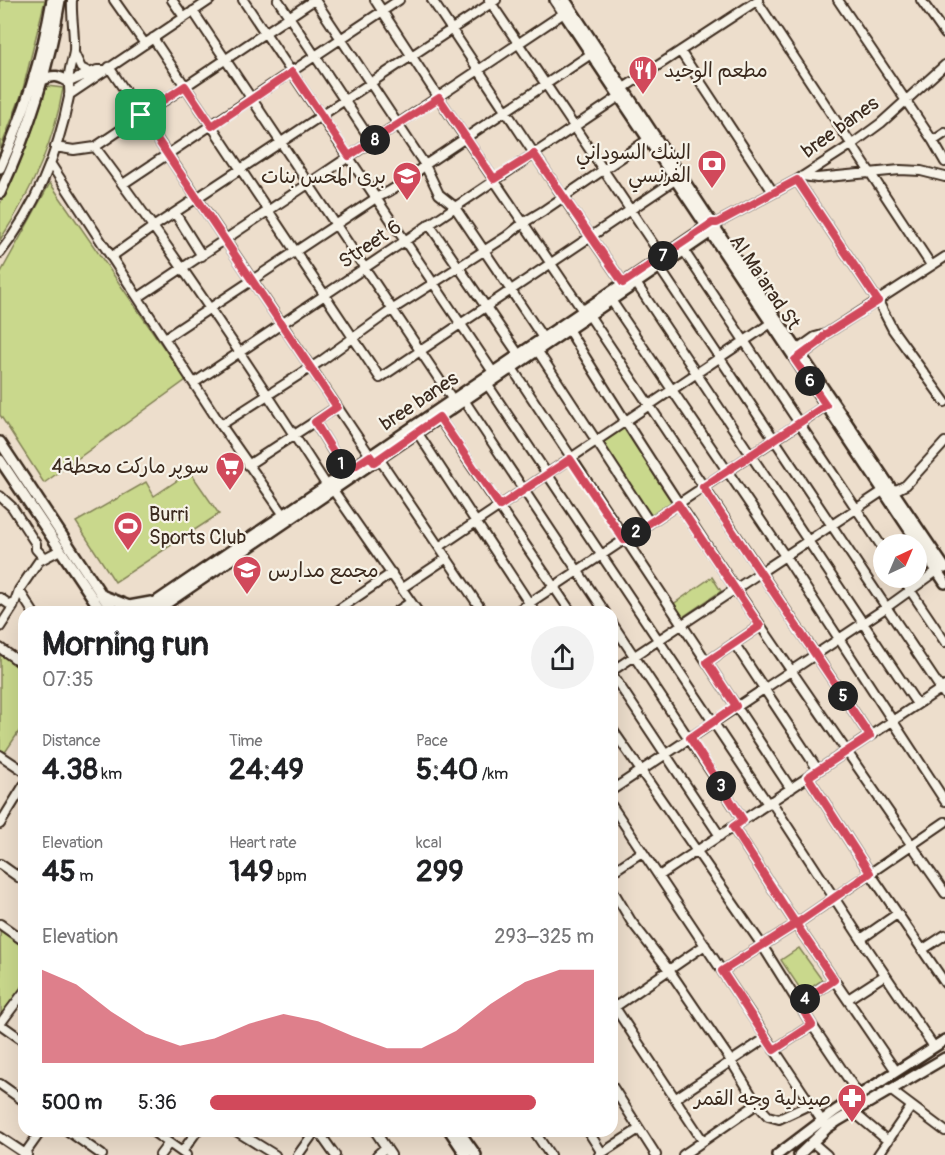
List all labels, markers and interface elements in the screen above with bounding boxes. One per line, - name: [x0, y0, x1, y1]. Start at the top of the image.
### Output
- restaurant icon: مطعم الوحيد: [627, 54, 659, 96]
- place label: مطعم الوحيد: [664, 58, 768, 85]
- pin: [115, 89, 166, 140]
- street label: bree banes: [797, 91, 883, 163]
- icon: arrive: [124, 98, 157, 131]
- pin: 8: [360, 125, 390, 155]
- text: 8: [371, 130, 379, 150]
- place label: البنك السوداني الفرنسي: [576, 140, 691, 193]
- bank icon: البنك السوداني الفرنسي: [696, 148, 728, 190]
- school or university icon: برى المحس بنات: [391, 160, 423, 202]
- place label: برى المحس بنات: [261, 164, 386, 189]
- street label: Street 6: [334, 214, 406, 274]
- street label: Al Ma'arad St: [724, 230, 806, 335]
- pin: 7: [648, 241, 678, 271]
- text: 7: [659, 246, 667, 266]
- street label: bree banes: [375, 366, 463, 436]
- pin: 6: [795, 366, 825, 396]
- text: 6: [805, 371, 815, 391]
- pin: 1: [326, 449, 356, 479]
- supermarket icon: سوپر مارکت محطة4: [214, 450, 246, 492]
- place label: سوپر مارکت محطة4: [52, 454, 209, 479]
- text: 1: [338, 454, 344, 474]
- place label: Burri Sports Club: [149, 502, 246, 550]
- sports icon: Burri Sports Club: [112, 510, 144, 552]
- pin: 2: [621, 517, 651, 547]
- text: 2: [632, 522, 640, 542]
- north arrow: [873, 534, 927, 588]
- map controls: [873, 534, 927, 588]
- school or university icon: مجمع مدارس: [231, 554, 263, 596]
- place label: مجمع مدارس: [268, 558, 379, 585]
- text: Morning run: [42, 624, 209, 665]
- button: share: [531, 626, 594, 689]
- text: 07:35: [42, 667, 94, 692]
- pin: 5: [828, 681, 858, 711]
- text: 5: [839, 686, 847, 706]
- text: Distance: [42, 731, 101, 751]
- text: Time: [229, 731, 262, 751]
- text: Pace: [416, 731, 448, 751]
- text: 4.38: [42, 751, 98, 788]
- text: 24:49: [229, 751, 304, 788]
- text: 5:40: [416, 751, 478, 788]
- text: km: [98, 764, 122, 784]
- text: /km: [478, 764, 508, 784]
- pin: 3: [706, 771, 736, 801]
- text: 3: [717, 776, 725, 796]
- text: Elevation: [42, 833, 103, 853]
- text: Heart rate: [229, 833, 296, 853]
- text: kcal: [416, 833, 442, 853]
- text: 45: [42, 853, 76, 890]
- text: 149: [229, 853, 274, 890]
- text: 299: [416, 853, 464, 890]
- text: m: [76, 866, 93, 886]
- text: bpm: [274, 866, 307, 886]
- text: Elevation: [42, 924, 118, 949]
- text: 293–325 m: [494, 924, 594, 949]
- pin: 4: [790, 984, 820, 1014]
- text: 4: [800, 989, 810, 1009]
- pharmacy icon: صيدلية وجه القمر: [836, 1082, 868, 1124]
- place label: صيدلية وجه القمر: [692, 1086, 831, 1111]
- text: 500 m: [42, 1090, 102, 1115]
- text: 5:36: [138, 1090, 177, 1115]

